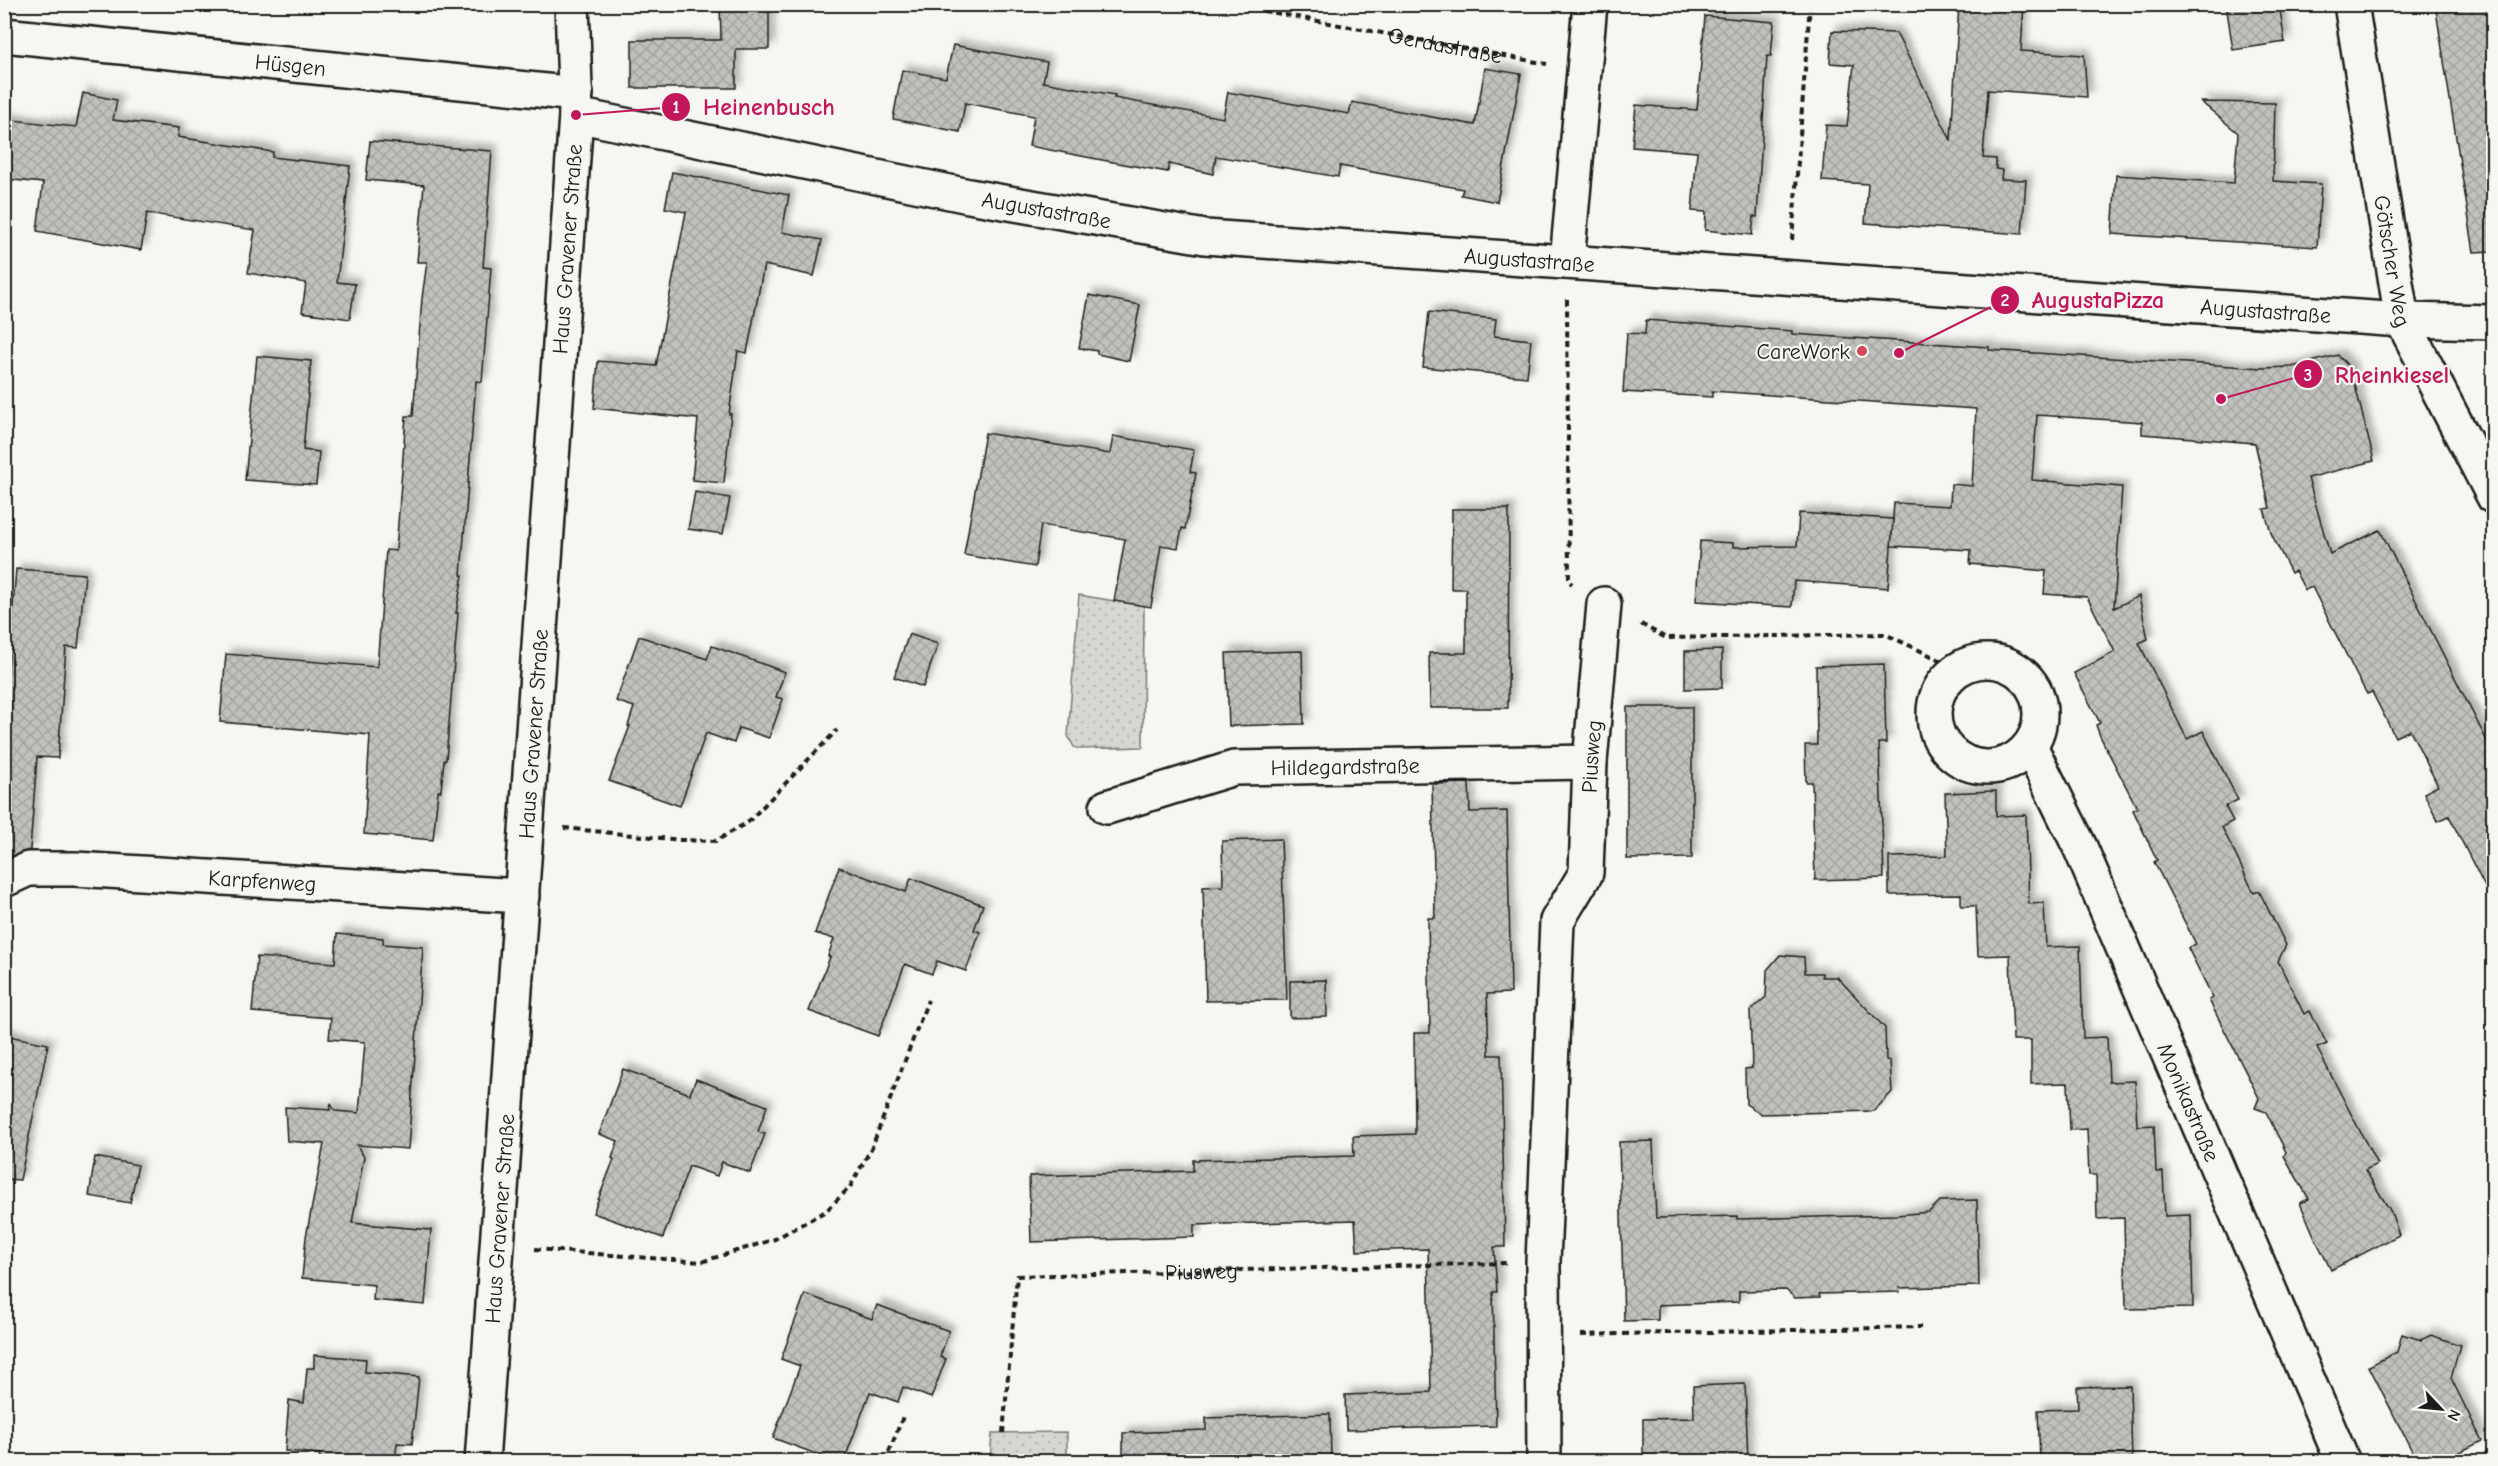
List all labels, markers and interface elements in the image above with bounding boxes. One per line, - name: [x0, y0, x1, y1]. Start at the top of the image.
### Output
- street label: Gerdastraße: [1386, 22, 1504, 69]
- street label: Hüsgen: [254, 49, 327, 82]
- callout: Heinenbusch: [661, 86, 847, 128]
- text: Heinenbusch: [703, 93, 835, 121]
- text: 1: [672, 97, 680, 118]
- street label: Haus Gravener Straße: [547, 143, 588, 355]
- street label: Augustastraße: [980, 186, 1113, 234]
- street label: Götscher Weg: [2368, 193, 2415, 332]
- street label: Augustastraße: [1463, 243, 1596, 278]
- callout: AugustaPizza: [1990, 279, 2176, 321]
- text: AugustaPizza: [2032, 286, 2164, 314]
- text: 2: [2001, 290, 2010, 311]
- street label: Augustastraße: [2199, 294, 2332, 329]
- place label: CareWork: [1757, 339, 1850, 365]
- marker: CareWork: [1855, 344, 1869, 358]
- callout: Rheinkiesel: [2293, 353, 2461, 395]
- text: Rheinkiesel: [2335, 361, 2449, 389]
- text: 3: [2304, 365, 2312, 386]
- street label: Haus Gravener Straße: [514, 628, 554, 840]
- street label: Piusweg: [1577, 719, 1608, 794]
- street label: Hildegardstraße: [1270, 753, 1420, 781]
- street label: Karpfenweg: [207, 865, 317, 898]
- street label: Monikastraße: [2151, 1039, 2225, 1166]
- street label: Haus Gravener Straße: [480, 1113, 520, 1324]
- street label: Piusweg: [1164, 1258, 1238, 1286]
- north arrow: [2411, 1379, 2471, 1439]
- text: N: [2443, 1407, 2464, 1424]

